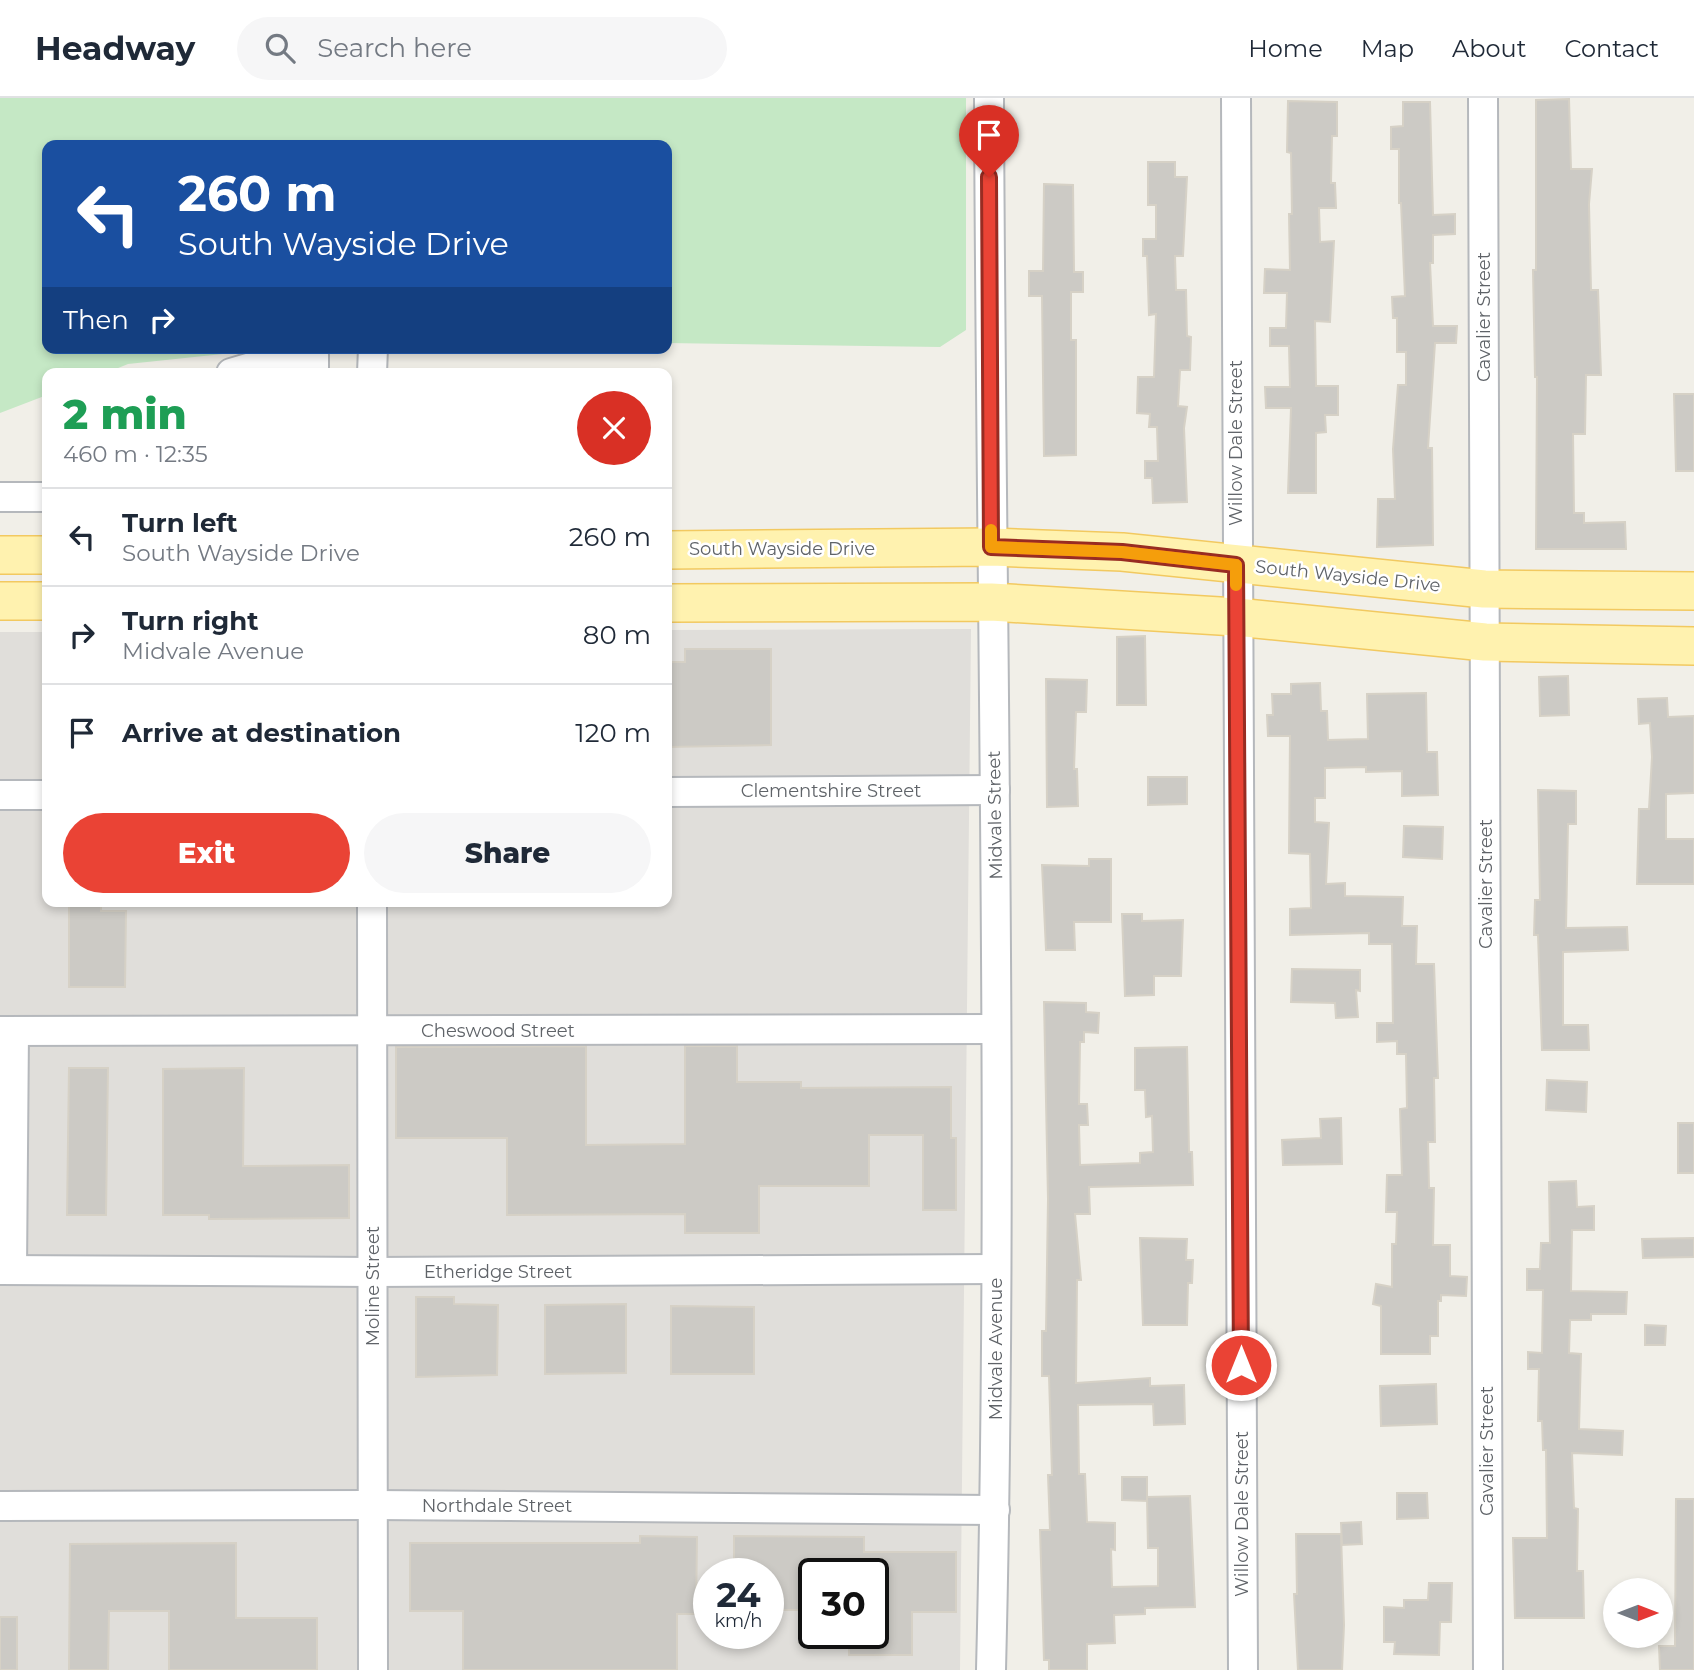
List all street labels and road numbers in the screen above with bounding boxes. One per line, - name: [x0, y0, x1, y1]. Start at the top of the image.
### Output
- street label: Cavalier Street: [1473, 252, 1495, 382]
- street label: Willow Dale Street: [1225, 360, 1247, 526]
- street label: South Wayside Drive: [689, 538, 875, 560]
- street label: South Wayside Drive: [1254, 555, 1442, 597]
- street label: Midvale Street: [983, 750, 1007, 880]
- street label: Clementshire Street: [741, 780, 921, 802]
- street label: Cavalier Street: [1475, 819, 1497, 949]
- street label: Cheswood Street: [421, 1020, 575, 1042]
- street label: Moline Street: [362, 1226, 384, 1346]
- street label: Etheridge Street: [424, 1261, 572, 1283]
- street label: Midvale Avenue: [985, 1278, 1007, 1420]
- street label: Cavalier Street: [1476, 1386, 1498, 1516]
- street label: Willow Dale Street: [1231, 1431, 1253, 1597]
- street label: Northdale Street: [422, 1495, 572, 1517]

